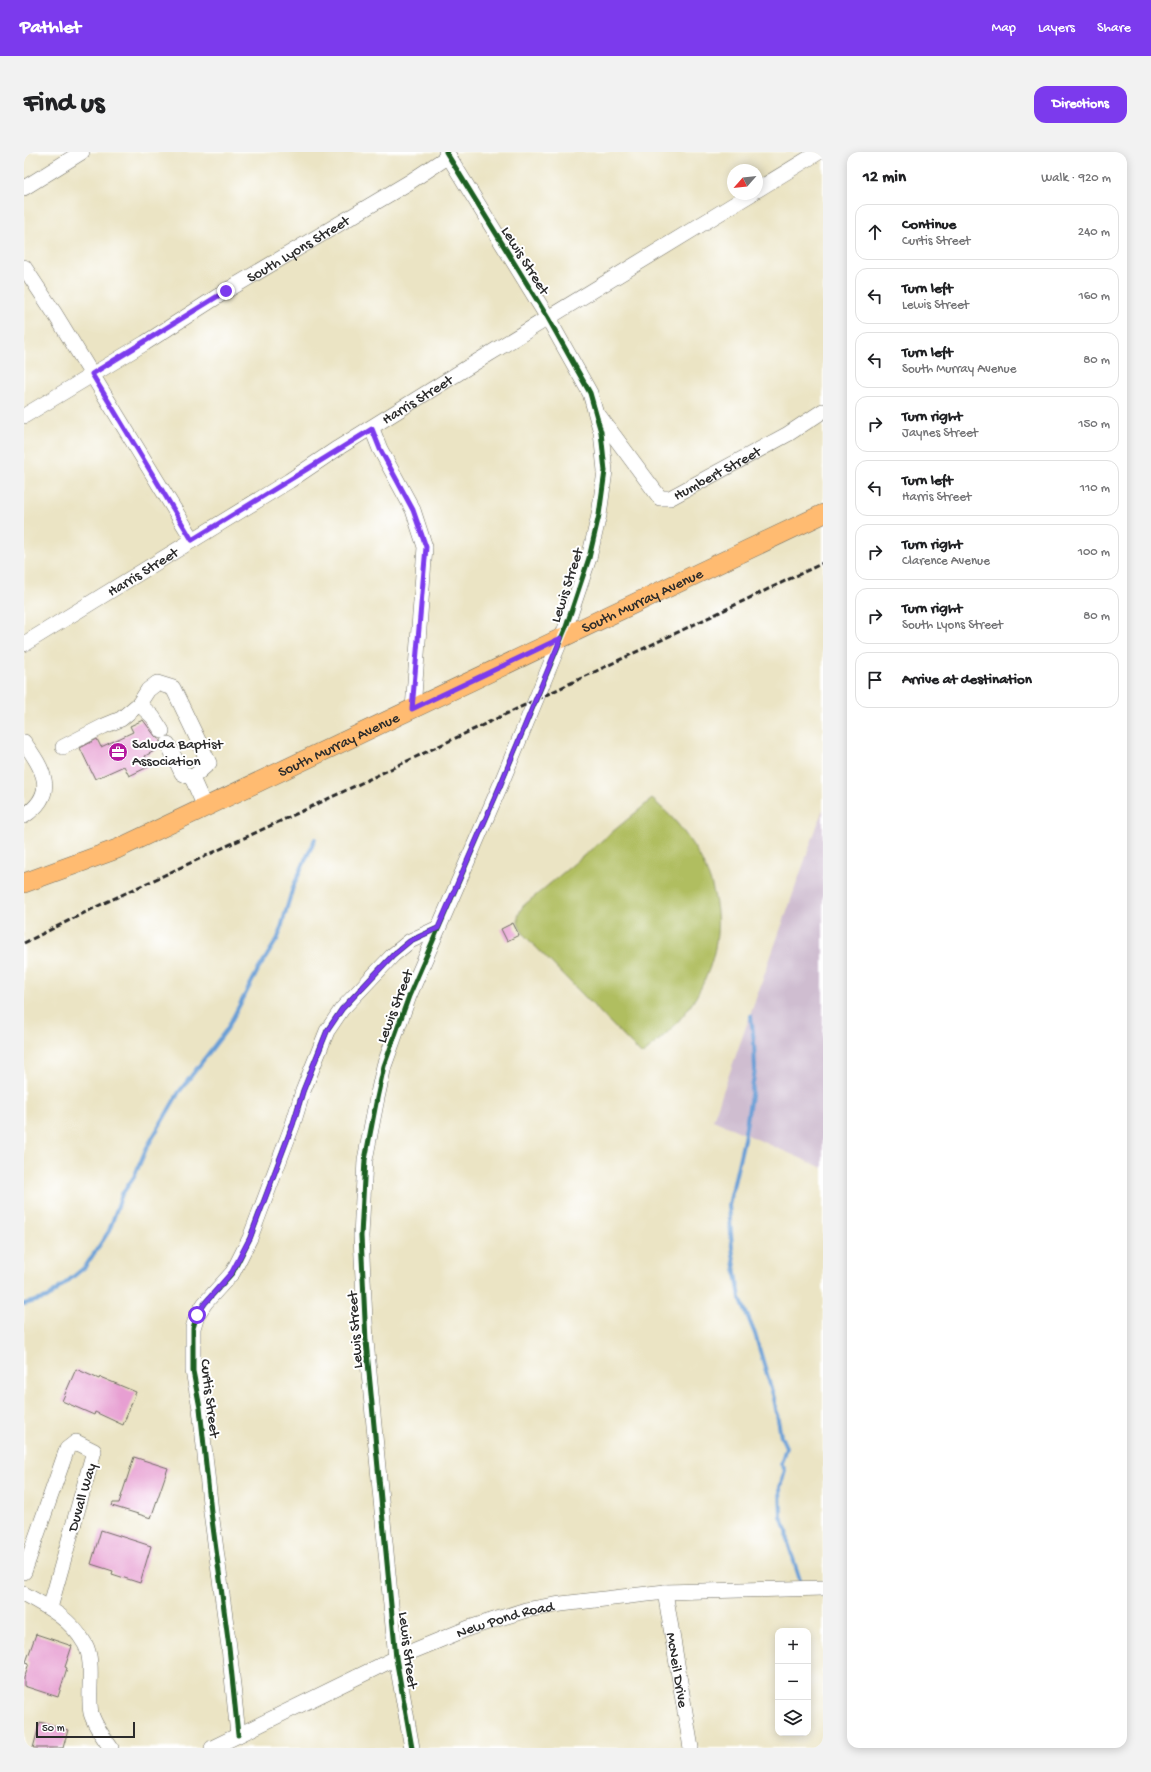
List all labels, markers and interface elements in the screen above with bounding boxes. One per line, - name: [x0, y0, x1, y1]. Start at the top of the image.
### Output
- text: Pathlet: [20, 17, 81, 40]
- text: Map: [992, 20, 1016, 37]
- text: Layers: [1038, 20, 1075, 37]
- text: Share: [1097, 20, 1131, 37]
- button: Directions: [1034, 86, 1127, 123]
- text: Find us: [24, 88, 104, 121]
- north arrow: [727, 164, 763, 200]
- text: 12 min: [863, 168, 906, 188]
- text: Walk · 920 m: [1041, 171, 1111, 186]
- street label: South Lyons Street: [244, 212, 355, 288]
- text: Continue: [902, 216, 956, 234]
- icon: ahead: [864, 221, 886, 243]
- street label: Lewis Street: [496, 224, 553, 300]
- text: 240 m: [1078, 225, 1110, 240]
- text: Curtis Street: [902, 234, 970, 249]
- text: Turn left: [902, 280, 953, 298]
- route end: [217, 282, 235, 300]
- icon: left: [864, 285, 886, 307]
- text: 160 m: [1078, 289, 1110, 304]
- text: Lewis Street: [902, 298, 969, 313]
- text: Turn left: [902, 344, 953, 362]
- icon: left: [864, 349, 886, 371]
- text: 80 m: [1083, 353, 1110, 368]
- text: South Murray Avenue: [902, 362, 1016, 377]
- street label: Harris Street: [379, 371, 458, 429]
- text: Turn right: [902, 408, 962, 426]
- icon: right: [864, 413, 886, 435]
- text: 150 m: [1078, 417, 1110, 432]
- text: Jaynes Street: [902, 426, 978, 441]
- street label: Humbert Street: [671, 442, 766, 505]
- text: Turn left: [902, 472, 953, 490]
- icon: left: [864, 477, 886, 499]
- text: 110 m: [1080, 481, 1110, 496]
- text: Harris Street: [902, 490, 971, 505]
- text: Turn right: [902, 536, 962, 554]
- icon: right: [864, 541, 886, 563]
- street label: Harris Street: [105, 543, 184, 601]
- street label: Lewis Street: [547, 544, 589, 625]
- text: 100 m: [1078, 545, 1110, 560]
- text: Clarence Avenue: [902, 554, 990, 569]
- street label: South Murray Avenue: [579, 565, 707, 638]
- text: Turn right: [902, 600, 962, 618]
- icon: right: [864, 605, 886, 627]
- text: 80 m: [1083, 609, 1110, 624]
- text: South Lyons Street: [902, 618, 1003, 633]
- icon: arrive: [864, 669, 886, 691]
- text: Arrive at destination: [902, 671, 1032, 689]
- street label: South Murray Avenue: [276, 709, 403, 782]
- place label: Saluda Baptist Association: [132, 736, 225, 771]
- office icon: Saluda Baptist Association: [107, 741, 129, 763]
- street label: Lewis Street: [374, 966, 419, 1046]
- street label: Lewis Street: [344, 1289, 368, 1369]
- route start: [188, 1306, 206, 1324]
- street label: Curtis Street: [195, 1358, 223, 1440]
- street label: Duvall Way: [64, 1461, 101, 1535]
- street label: New Pond Road: [454, 1598, 557, 1643]
- street label: Lewis Street: [393, 1611, 421, 1692]
- map controls: [775, 1628, 811, 1736]
- button: +: [775, 1628, 811, 1664]
- street label: McNeil Drive: [661, 1631, 691, 1709]
- button: −: [775, 1664, 811, 1700]
- button: layers: [775, 1700, 811, 1736]
- scale bar: [36, 1720, 135, 1739]
- text: 50 m: [42, 1723, 64, 1735]

